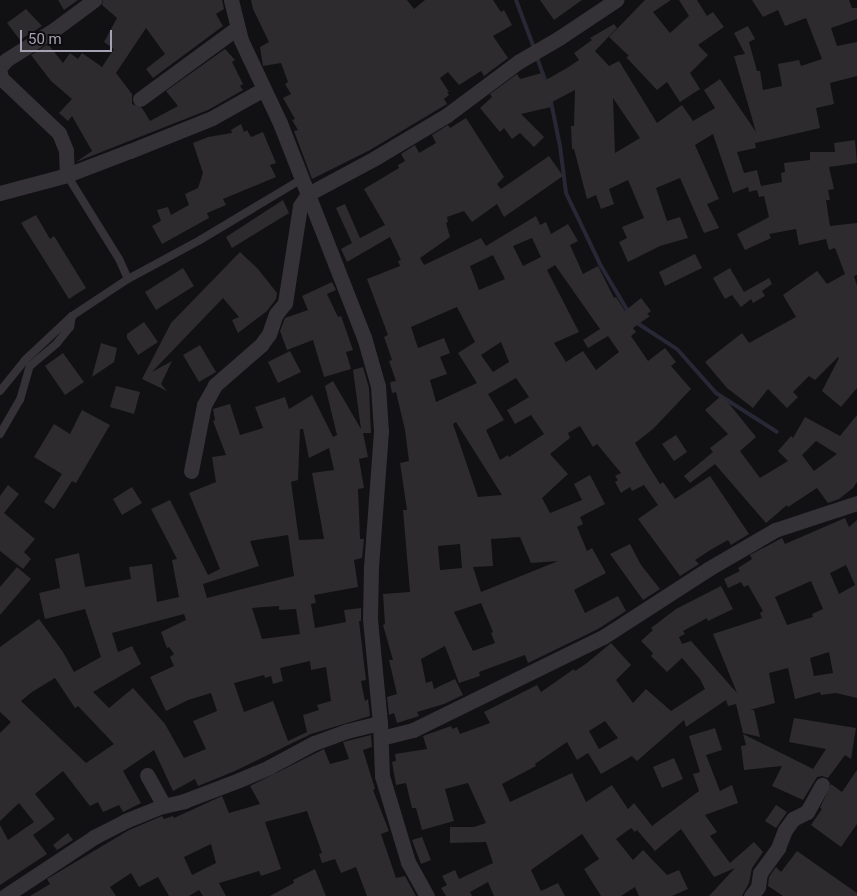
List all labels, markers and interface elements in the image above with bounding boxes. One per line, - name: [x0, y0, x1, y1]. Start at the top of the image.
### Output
- scale bar: [22, 20, 115, 52]
- text: 50 m: [28, 30, 62, 48]

